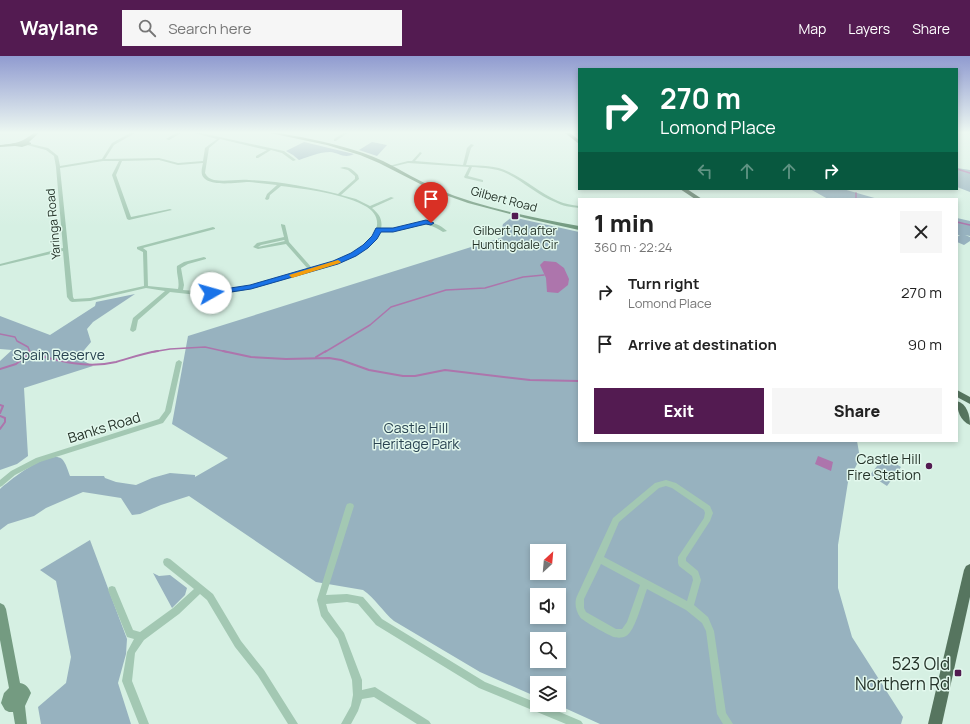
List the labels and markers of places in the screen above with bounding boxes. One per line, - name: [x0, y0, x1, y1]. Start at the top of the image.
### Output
- pin: [414, 182, 448, 223]
- marker: Gilbert Rd after Huntingdale Cir: [510, 211, 520, 221]
- place label: Gilbert Rd after Huntingdale Cir: [472, 222, 559, 253]
- place label: Castle Hill Fire Station: [847, 449, 921, 484]
- marker: Castle Hill Fire Station: [924, 461, 934, 471]
- place label: 523 Old Northern Rd: [855, 652, 950, 695]
- marker: 523 Old Northern Rd: [953, 668, 963, 678]

